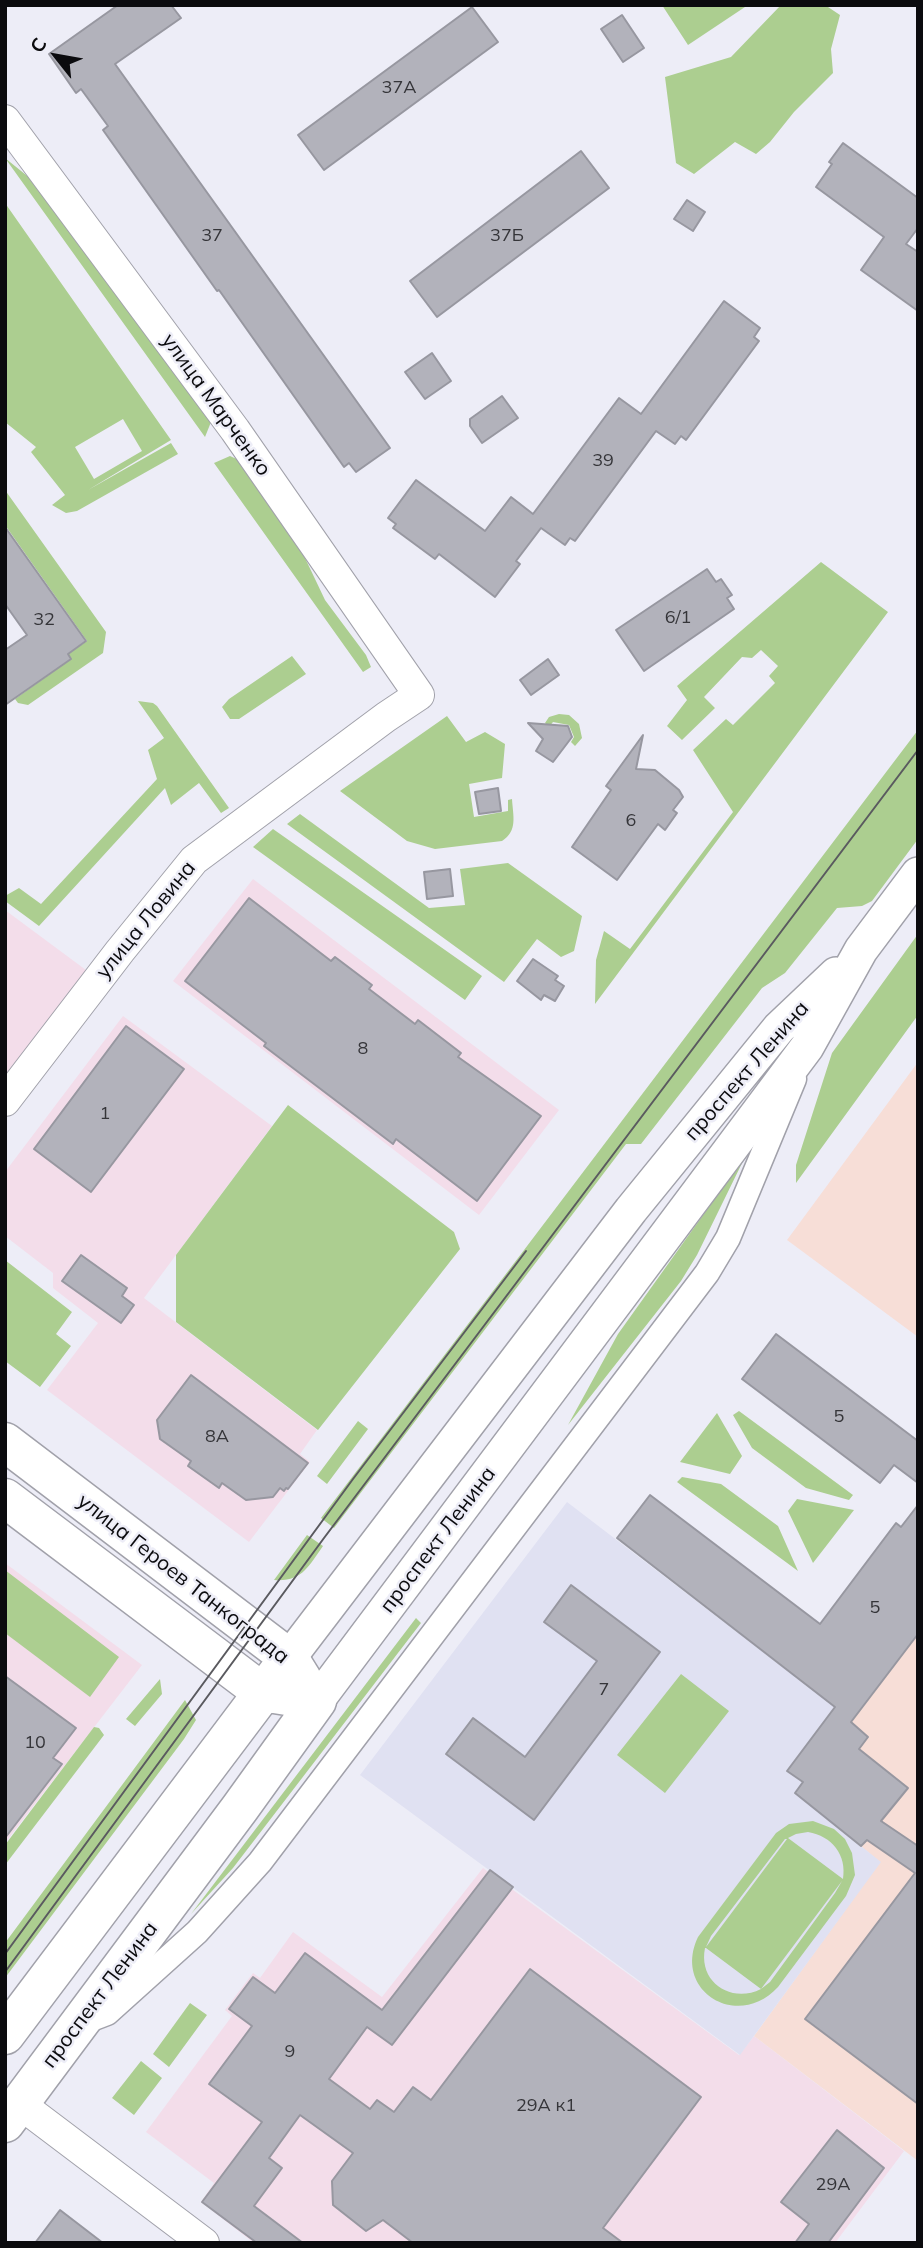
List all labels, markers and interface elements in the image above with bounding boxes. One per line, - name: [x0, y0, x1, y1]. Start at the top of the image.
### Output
- north arrow: [21, 21, 91, 91]
- text: С: [24, 33, 52, 57]
- house number: 37А: [382, 77, 416, 99]
- house number: 37: [201, 225, 223, 247]
- house number: 37Б: [490, 225, 524, 247]
- street label: улица Марченко: [156, 329, 276, 481]
- house number: 39: [592, 450, 614, 472]
- house number: 6/1: [665, 607, 691, 629]
- house number: 32: [33, 609, 55, 631]
- house number: 6: [626, 810, 636, 832]
- street label: улица Ловина: [91, 856, 201, 984]
- street label: проспект Ленина: [680, 996, 814, 1146]
- house number: 8: [358, 1038, 368, 1060]
- house number: 1: [100, 1103, 110, 1125]
- house number: 5: [834, 1406, 844, 1428]
- house number: 8А: [205, 1426, 229, 1448]
- street label: проспект Ленина: [375, 1462, 501, 1618]
- street label: улица Героев Танкограда: [72, 1488, 294, 1670]
- house number: 5: [870, 1597, 880, 1619]
- house number: 7: [599, 1679, 609, 1701]
- house number: 10: [24, 1732, 46, 1754]
- street label: проспект Ленина: [37, 1917, 163, 2073]
- house number: 9: [285, 2041, 295, 2063]
- house number: 29А к1: [516, 2095, 576, 2117]
- house number: 29А: [816, 2174, 850, 2196]

